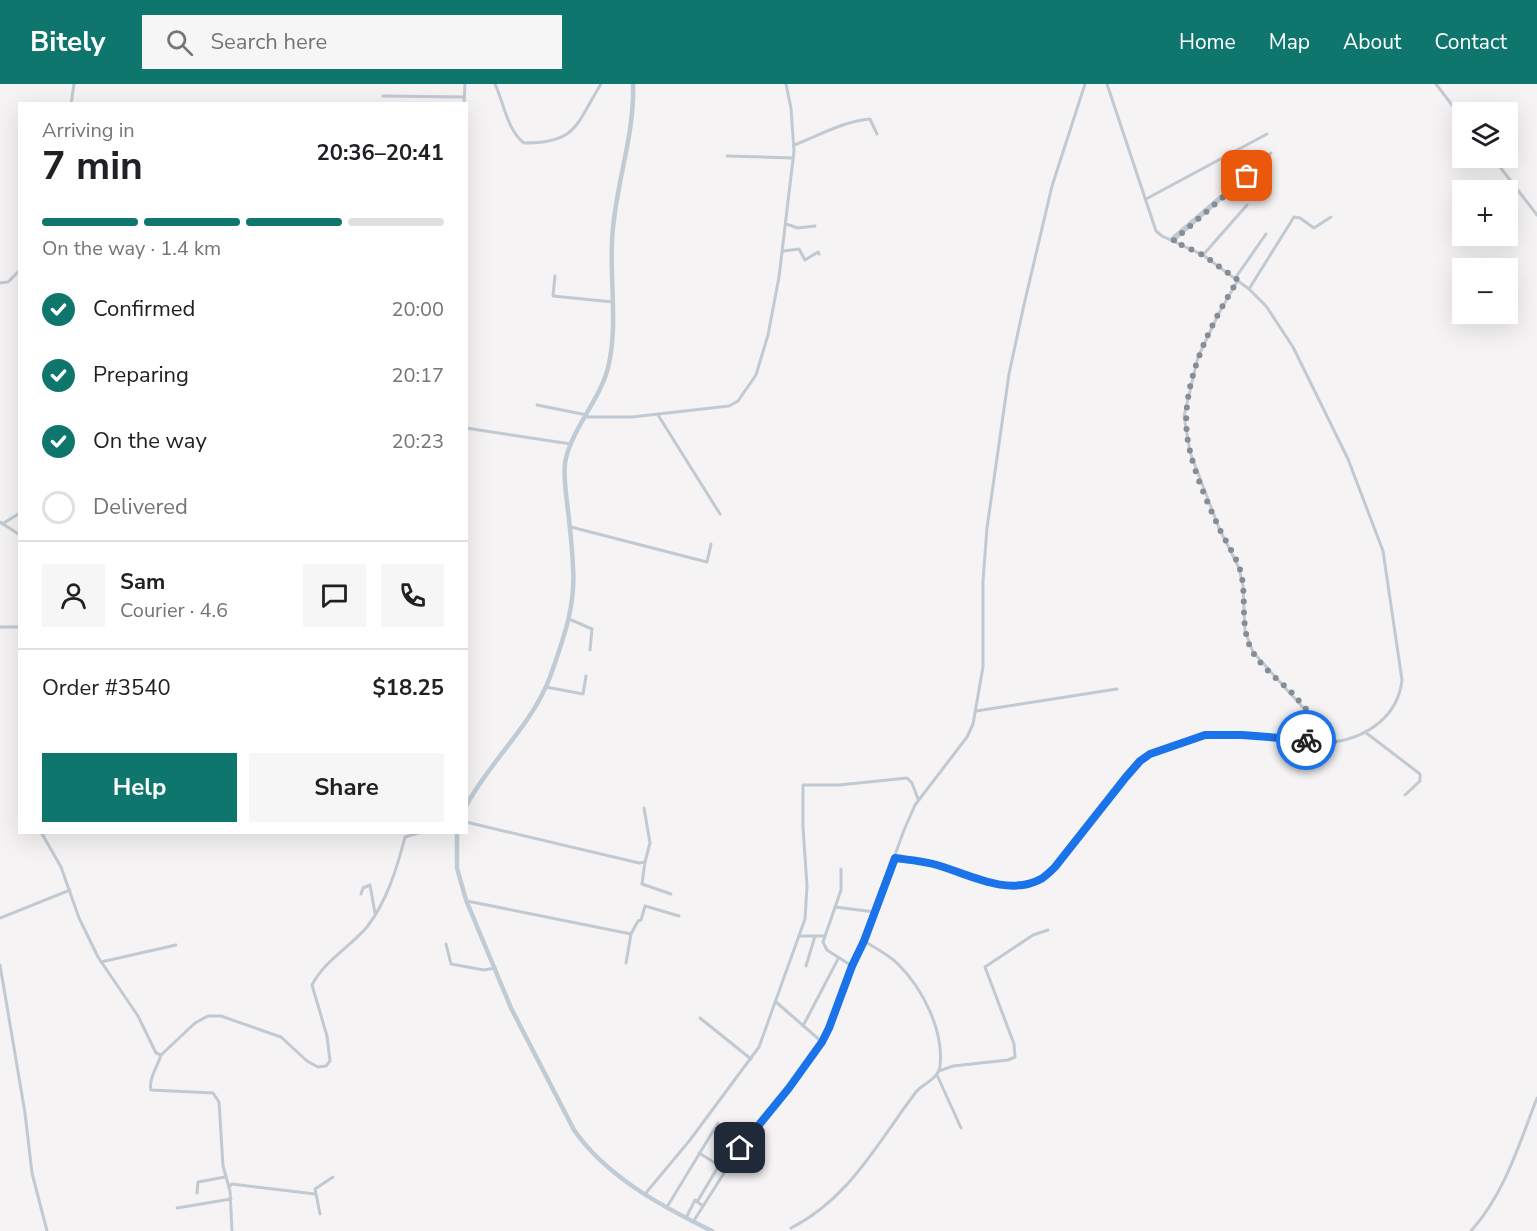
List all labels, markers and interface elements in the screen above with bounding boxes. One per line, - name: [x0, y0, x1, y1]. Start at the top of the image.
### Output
- search box: [142, 15, 562, 69]
- text: Bitely: [30, 23, 106, 61]
- icon: search: [163, 26, 196, 59]
- text: Search here: [211, 27, 327, 57]
- text: Home: [1179, 28, 1236, 56]
- text: Map: [1269, 28, 1310, 56]
- text: About: [1343, 28, 1401, 56]
- text: Contact: [1434, 28, 1507, 56]
- map controls: [1452, 102, 1518, 324]
- button: layers: [1452, 102, 1518, 168]
- text: Arriving in: [42, 117, 135, 144]
- text: 20:36–20:41: [316, 138, 444, 168]
- text: 7 min: [42, 140, 143, 193]
- pin: [1221, 150, 1272, 201]
- icon: bag: [1230, 159, 1263, 192]
- button: +: [1452, 180, 1518, 246]
- text: On the way · 1.4 km: [42, 235, 221, 262]
- button: −: [1452, 258, 1518, 324]
- icon: check: [42, 293, 75, 326]
- text: Confirmed: [93, 294, 195, 324]
- text: 20:00: [391, 296, 444, 323]
- icon: check: [42, 359, 75, 392]
- text: Preparing: [93, 360, 189, 390]
- text: 20:17: [391, 362, 444, 389]
- icon: check: [42, 425, 75, 458]
- text: On the way: [93, 426, 207, 456]
- text: 20:23: [391, 428, 444, 455]
- text: Delivered: [93, 492, 188, 522]
- button: person: [42, 564, 105, 627]
- button: chat: [303, 564, 366, 627]
- button: phone: [381, 564, 444, 627]
- text: Sam: [120, 567, 165, 597]
- text: Courier · 4.6: [120, 597, 228, 624]
- text: Order #3540: [42, 673, 171, 703]
- text: $18.25: [373, 673, 444, 703]
- courier: [1276, 710, 1336, 770]
- icon: bike: [1290, 724, 1323, 757]
- button: Help: [42, 753, 237, 822]
- button: Share: [249, 753, 444, 822]
- pin: [714, 1122, 765, 1173]
- icon: home: [723, 1131, 756, 1164]

